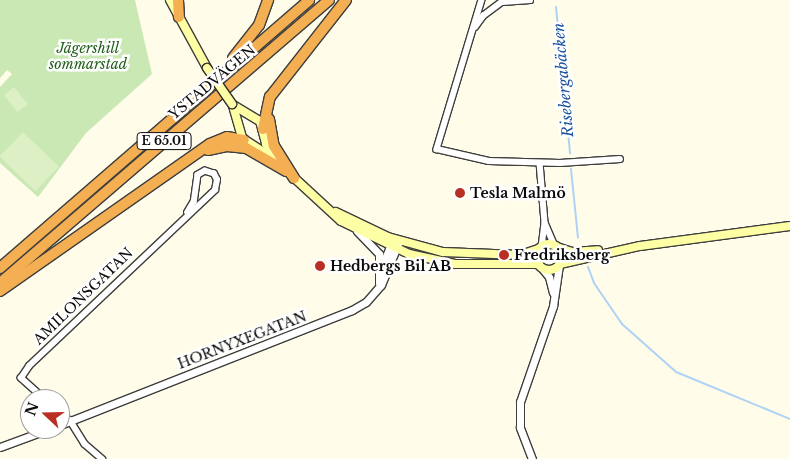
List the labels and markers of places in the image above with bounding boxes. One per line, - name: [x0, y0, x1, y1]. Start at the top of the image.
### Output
- place label: Tesla Malmö: [470, 185, 566, 201]
- marker: Tesla Malmö: [454, 187, 466, 199]
- place label: Fredriksberg: [514, 247, 609, 263]
- marker: Fredriksberg: [498, 249, 510, 261]
- place label: Hedbergs Bil AB: [330, 258, 452, 274]
- marker: Hedbergs Bil AB: [314, 260, 326, 272]

